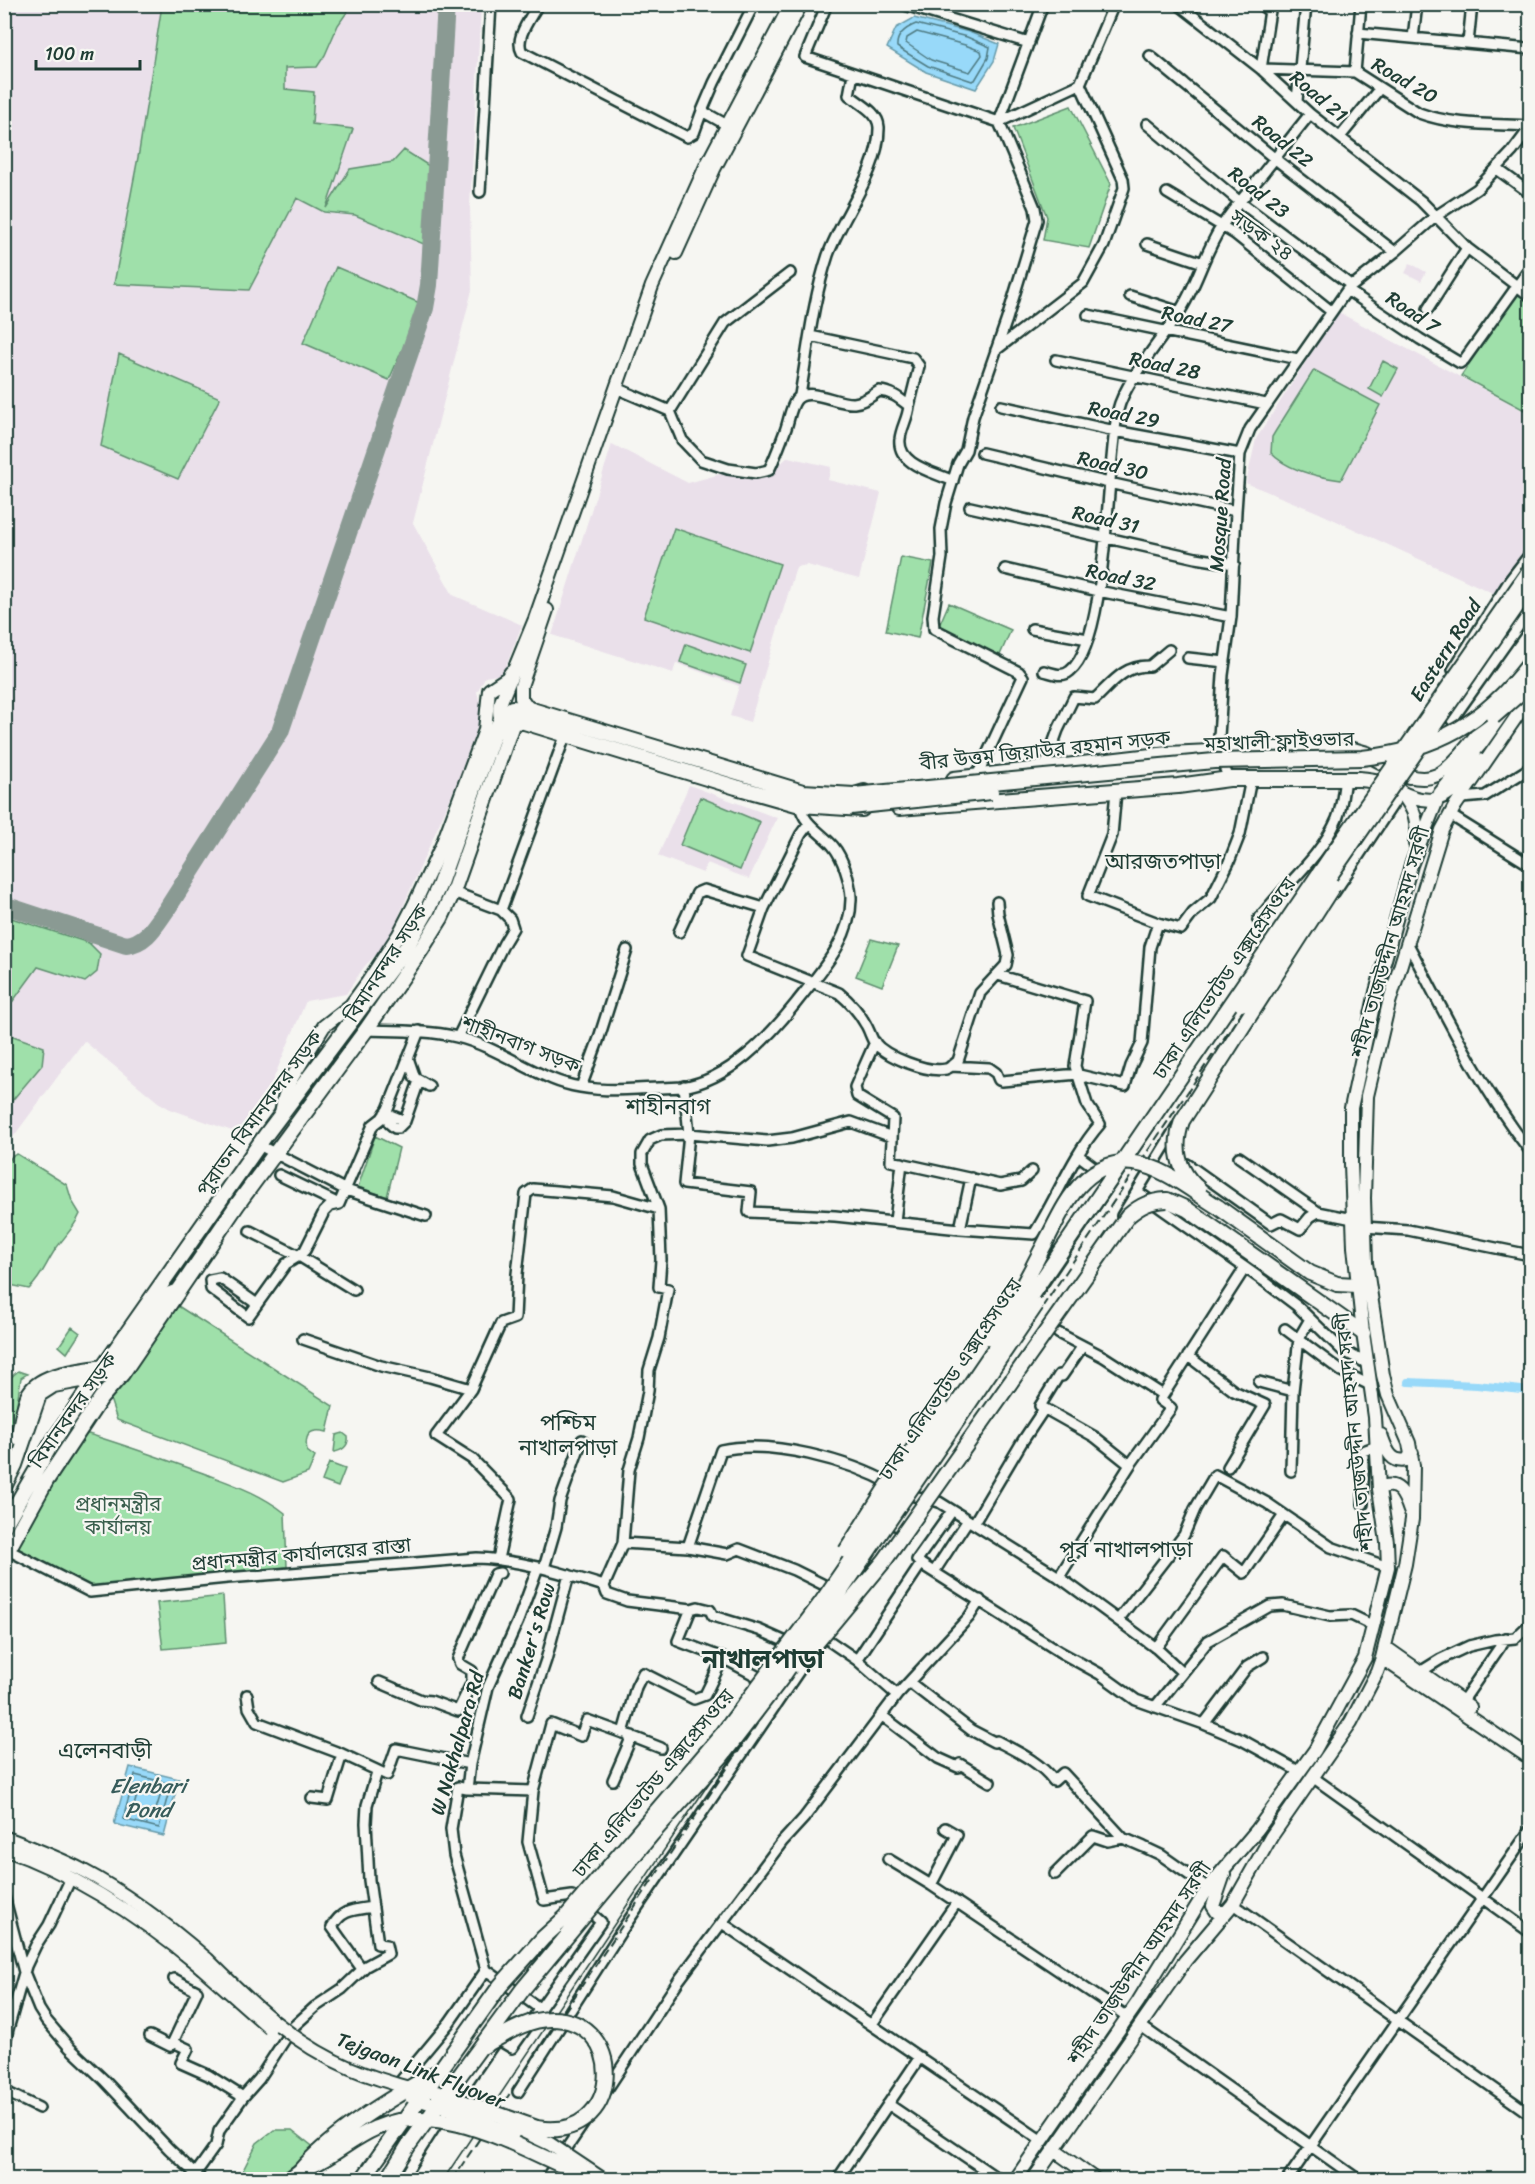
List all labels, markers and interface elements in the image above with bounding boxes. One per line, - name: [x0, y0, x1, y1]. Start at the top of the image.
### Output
- scale bar: [36, 33, 140, 71]
- text: 100 m: [45, 38, 94, 70]
- street label: Road 20: [1365, 47, 1445, 114]
- street label: Road 21: [1281, 61, 1356, 132]
- street label: Road 22: [1244, 105, 1322, 178]
- street label: Road 23: [1220, 157, 1297, 228]
- street label: সড়ক ২৪: [1222, 200, 1301, 271]
- street label: Road 7: [1378, 281, 1448, 344]
- street label: Road 27: [1159, 295, 1237, 344]
- street label: Road 28: [1126, 341, 1204, 390]
- street label: Road 29: [1085, 390, 1163, 439]
- street label: Road 30: [1074, 440, 1152, 491]
- street label: Mosque Road: [1199, 456, 1242, 573]
- street label: Road 31: [1069, 495, 1143, 544]
- street label: Road 32: [1083, 553, 1160, 602]
- street label: Eastern Road: [1400, 591, 1492, 709]
- street label: বীর উত্তম জিয়াউর রহমান সড়ক: [917, 720, 1173, 781]
- street label: মহাখালী ফ্লাইওভার: [1202, 721, 1356, 762]
- street label: শহীদ তাজউদ্দীন আহমদ সরণী: [1340, 821, 1441, 1063]
- district label: আরজতপাড়া: [1104, 842, 1222, 881]
- street label: ঢাকা এলিভেটেড এক্সপ্রেসওয়ে: [1143, 869, 1306, 1088]
- street label: বিমানবন্দর সড়ক: [334, 896, 439, 1031]
- street label: শাহীনবাগ সড়ক: [455, 1005, 586, 1084]
- street label: পুরাতন বিমানবন্দর সড়ক: [187, 1022, 332, 1204]
- district label: শাহীনবাগ: [625, 1087, 711, 1126]
- street label: ঢাকা এলিভেটেড এক্সপ্রেসওয়ে: [869, 1270, 1032, 1489]
- street label: শহীদ তাজউদ্দীন আহমদ সরণী: [1324, 1310, 1385, 1554]
- street label: বিমানবন্দর সড়ক: [20, 1344, 127, 1477]
- district label: পশ্চিম নাখালপাড়া: [518, 1403, 618, 1467]
- park label: প্রধানমন্ত্রীর কার্যালয়: [75, 1487, 162, 1545]
- street label: প্রধানমন্ত্রীর কার্যালয়ের রাস্তা: [190, 1527, 413, 1582]
- district label: পূর্ব নাখালপাড়া: [1059, 1530, 1194, 1569]
- street label: Banker's Row: [497, 1578, 566, 1704]
- district label: নাখালপাড়া: [701, 1636, 825, 1682]
- street label: W Nakhalpara Rd: [420, 1666, 495, 1819]
- street label: ঢাকা এলিভেটেড এক্সপ্রেসওয়ে: [563, 1680, 744, 1887]
- district label: এলেনবাড়ী: [58, 1731, 153, 1770]
- water label: Elenbari Pond: [110, 1767, 190, 1829]
- street label: শহীদ তাজউদ্দীন আহমদ সরণী: [1057, 1853, 1221, 2073]
- street label: Tejgaon Link Flyover: [331, 2022, 511, 2119]

